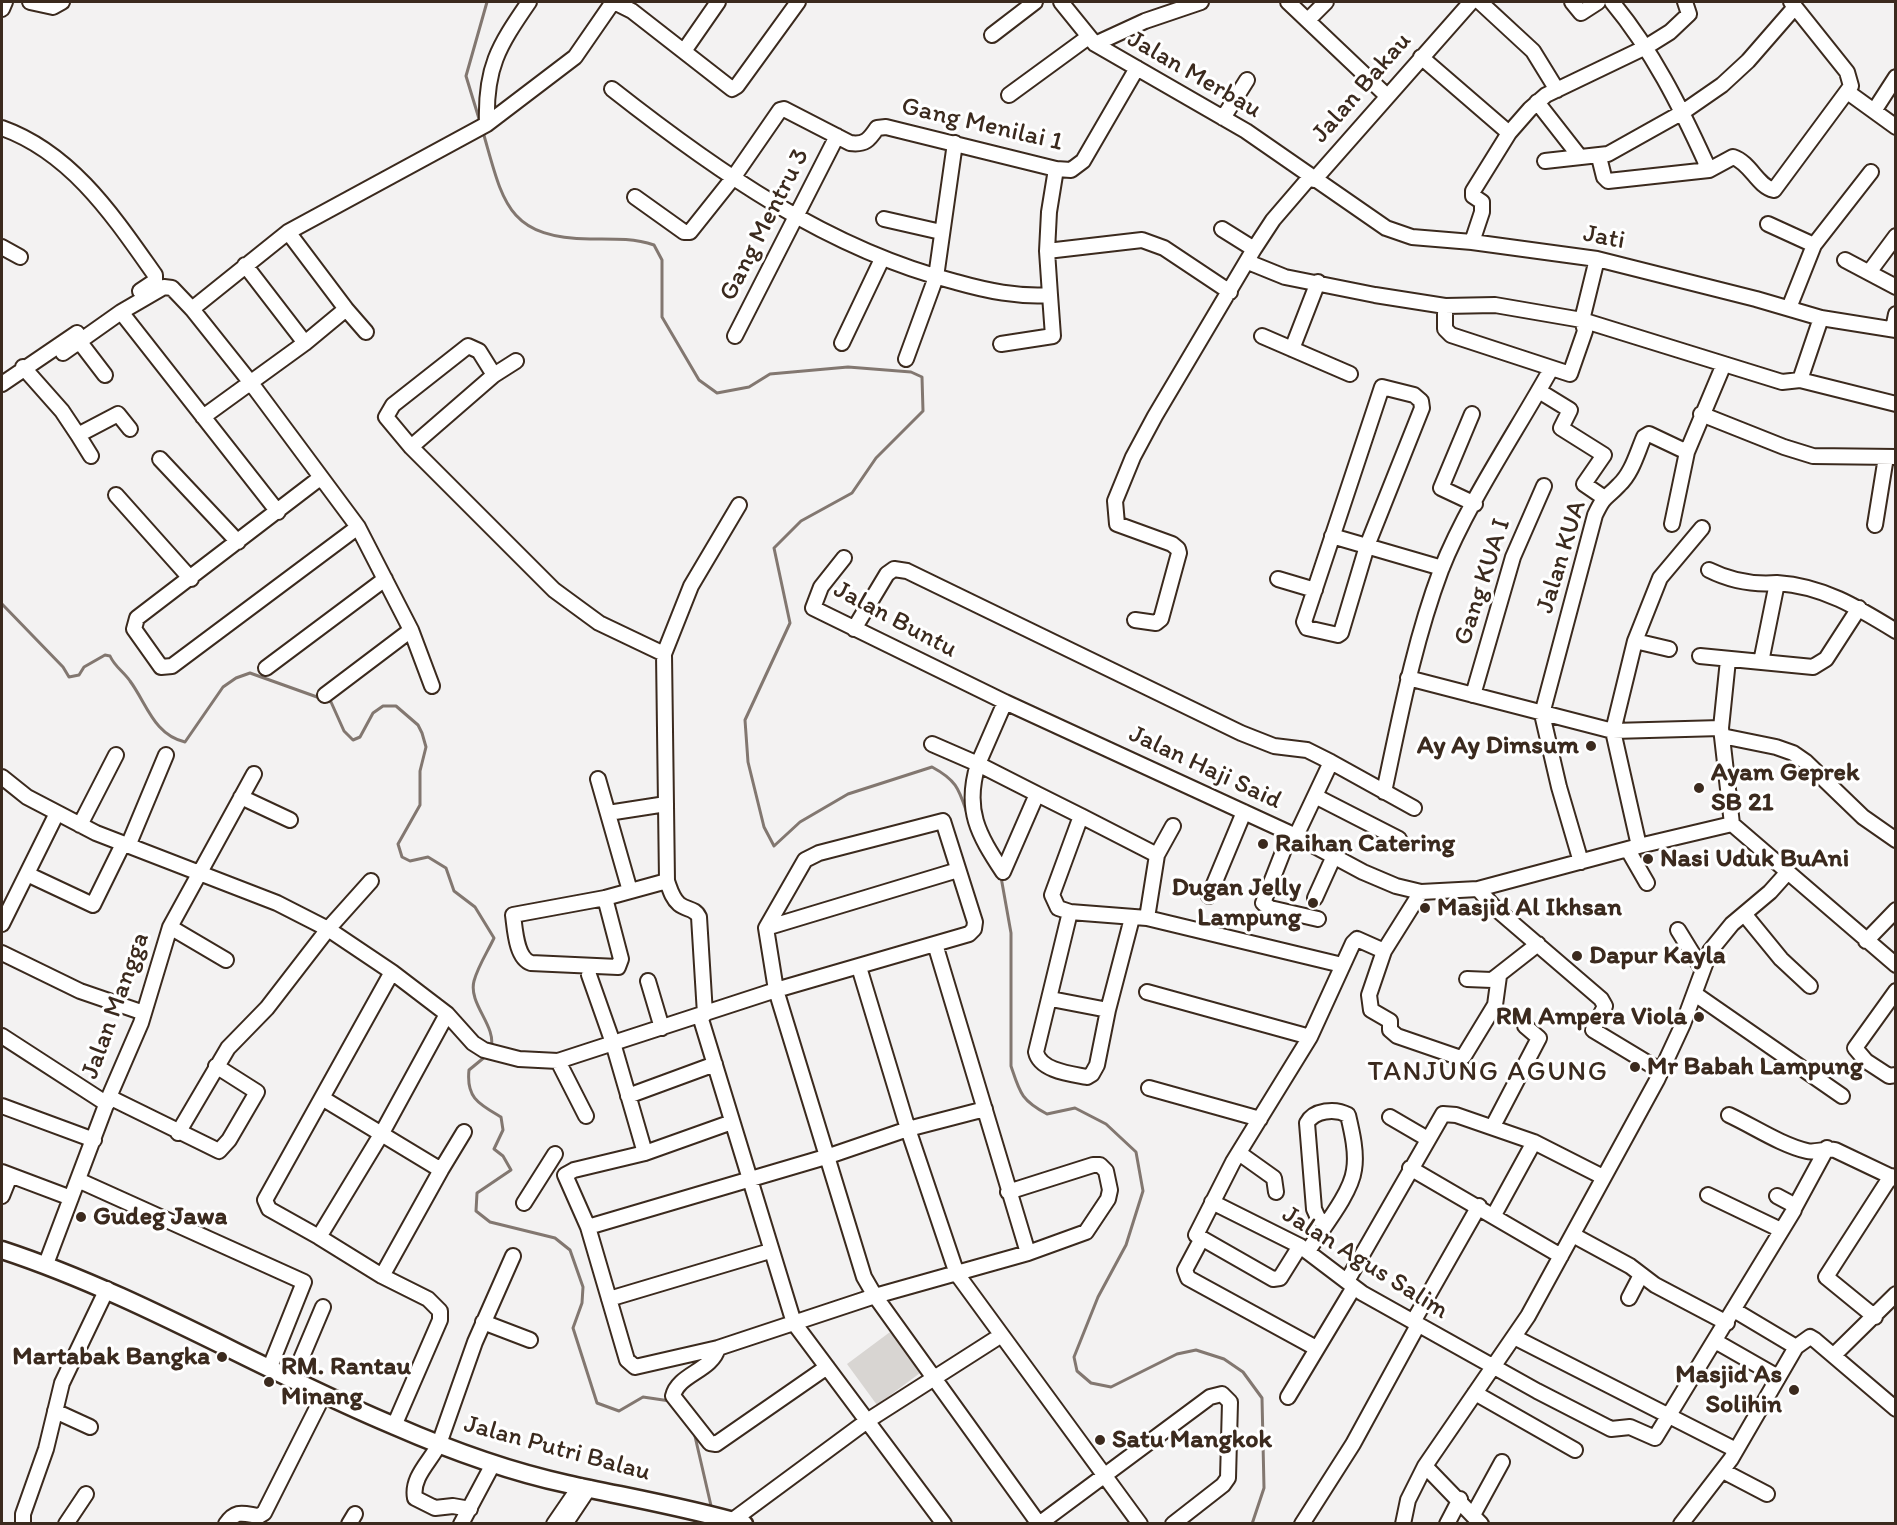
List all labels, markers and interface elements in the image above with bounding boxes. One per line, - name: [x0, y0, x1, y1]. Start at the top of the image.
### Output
- street label: Jalan Merbau: [1121, 24, 1267, 126]
- street label: Jalan Bakau: [1305, 26, 1419, 150]
- street label: Gang Menilai 1: [898, 91, 1066, 159]
- street label: Gang Mentru 3: [713, 144, 817, 306]
- street label: Jati: [1580, 219, 1628, 257]
- street label: Jalan KUA: [1530, 497, 1594, 617]
- street label: Gang KUA I: [1448, 515, 1518, 649]
- street label: Jalan Buntu: [828, 574, 962, 666]
- street label: Jalan Haji Said: [1124, 719, 1286, 817]
- place label: Ay Ay Dimsum: [1417, 730, 1579, 762]
- marker: Ay Ay Dimsum: [1584, 739, 1598, 753]
- place label: Ayam Geprek SB 21: [1711, 757, 1859, 819]
- marker: Ayam Geprek SB 21: [1692, 781, 1706, 795]
- place label: Raihan Catering: [1275, 828, 1455, 860]
- marker: Raihan Catering: [1256, 837, 1270, 851]
- place label: Nasi Uduk BuAni: [1660, 843, 1849, 875]
- marker: Nasi Uduk BuAni: [1641, 852, 1655, 866]
- place label: Dugan Jelly Lampung: [1171, 872, 1301, 934]
- place label: Masjid Al Ikhsan: [1437, 892, 1622, 924]
- marker: Dugan Jelly Lampung: [1306, 896, 1320, 910]
- marker: Masjid Al Ikhsan: [1418, 901, 1432, 915]
- street label: Jalan Mangga: [75, 929, 157, 1083]
- place label: Dapur Kayla: [1589, 940, 1726, 972]
- marker: Dapur Kayla: [1570, 949, 1584, 963]
- place label: RM Ampera Viola: [1496, 1001, 1687, 1033]
- marker: RM Ampera Viola: [1692, 1010, 1706, 1024]
- place label: Mr Babah Lampung: [1647, 1051, 1863, 1083]
- district label: TANJUNG AGUNG: [1367, 1056, 1609, 1090]
- marker: Mr Babah Lampung: [1628, 1060, 1642, 1074]
- street label: Jalan Agus Salim: [1276, 1199, 1454, 1327]
- place label: Gudeg Jawa: [93, 1201, 227, 1233]
- marker: Gudeg Jawa: [74, 1210, 88, 1224]
- place label: Martabak Bangka: [12, 1341, 210, 1373]
- marker: Martabak Bangka: [215, 1350, 229, 1364]
- place label: RM. Rantau Minang: [281, 1351, 411, 1412]
- place label: Masjid As Solihin: [1675, 1359, 1782, 1420]
- marker: RM. Rantau Minang: [262, 1375, 276, 1389]
- marker: Masjid As Solihin: [1787, 1383, 1801, 1397]
- street label: Jalan Putri Balau: [460, 1409, 654, 1489]
- place label: Satu Mangkok: [1112, 1424, 1272, 1456]
- marker: Satu Mangkok: [1093, 1433, 1107, 1447]

